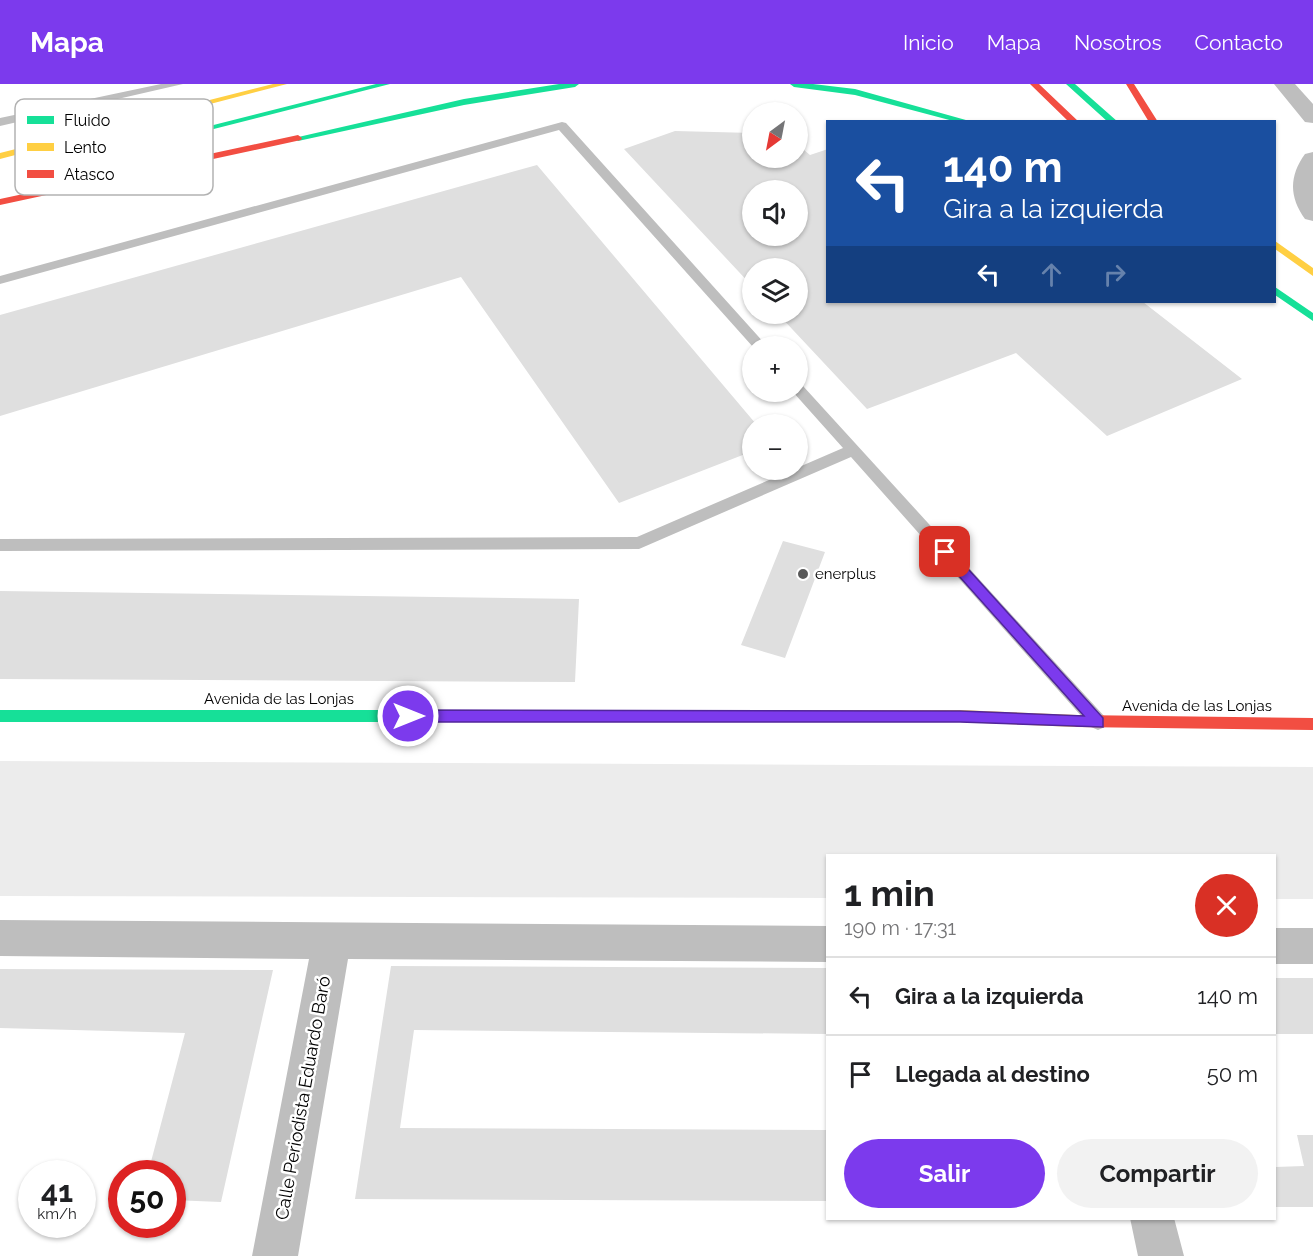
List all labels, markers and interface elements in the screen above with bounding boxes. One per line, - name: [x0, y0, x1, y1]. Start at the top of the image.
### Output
- text: Mapa: [30, 26, 104, 59]
- text: Inicio: [903, 30, 954, 55]
- text: Mapa: [987, 30, 1041, 55]
- text: Nosotros: [1074, 30, 1162, 55]
- text: Contacto: [1195, 30, 1283, 55]
- legend: [15, 99, 213, 195]
- north arrow: [742, 102, 808, 168]
- map controls: [742, 102, 808, 480]
- text: Fluido: [64, 111, 110, 130]
- text: Lento: [64, 138, 107, 157]
- text: 140 m: [943, 143, 1063, 192]
- icon: left: [844, 144, 922, 222]
- text: Atasco: [64, 165, 115, 184]
- button: sound: [742, 180, 808, 246]
- text: Gira a la izquierda: [943, 193, 1164, 224]
- button: layers: [742, 258, 808, 324]
- icon: left: [972, 258, 1005, 291]
- icon: ahead: [1035, 258, 1068, 291]
- icon: right: [1098, 258, 1131, 291]
- button: +: [742, 336, 808, 402]
- button: −: [742, 414, 808, 480]
- pin: [919, 526, 970, 577]
- icon: arrive: [928, 535, 961, 568]
- place label: enerplus: [815, 565, 876, 583]
- marker: enerplus: [796, 567, 810, 581]
- position arrow: [376, 684, 440, 748]
- street label: Avenida de las Lonjas: [204, 690, 354, 708]
- street label: Avenida de las Lonjas: [1122, 697, 1272, 715]
- text: 1 min: [844, 872, 935, 914]
- button: close: [1195, 874, 1258, 937]
- text: 190 m · 17:31: [844, 916, 956, 940]
- street label: Calle Periodista Eduardo Baró: [271, 974, 334, 1222]
- icon: left: [844, 980, 877, 1013]
- text: Gira a la izquierda: [895, 983, 1084, 1009]
- text: 140 m: [1197, 983, 1258, 1009]
- icon: arrive: [844, 1058, 877, 1091]
- text: Llegada al destino: [895, 1061, 1090, 1087]
- text: 50 m: [1207, 1061, 1258, 1087]
- button: Salir: [844, 1139, 1045, 1208]
- button: Compartir: [1057, 1139, 1258, 1208]
- speed limit sign: 50: [108, 1160, 186, 1238]
- text: 41: [41, 1174, 73, 1209]
- text: km/h: [37, 1205, 77, 1223]

